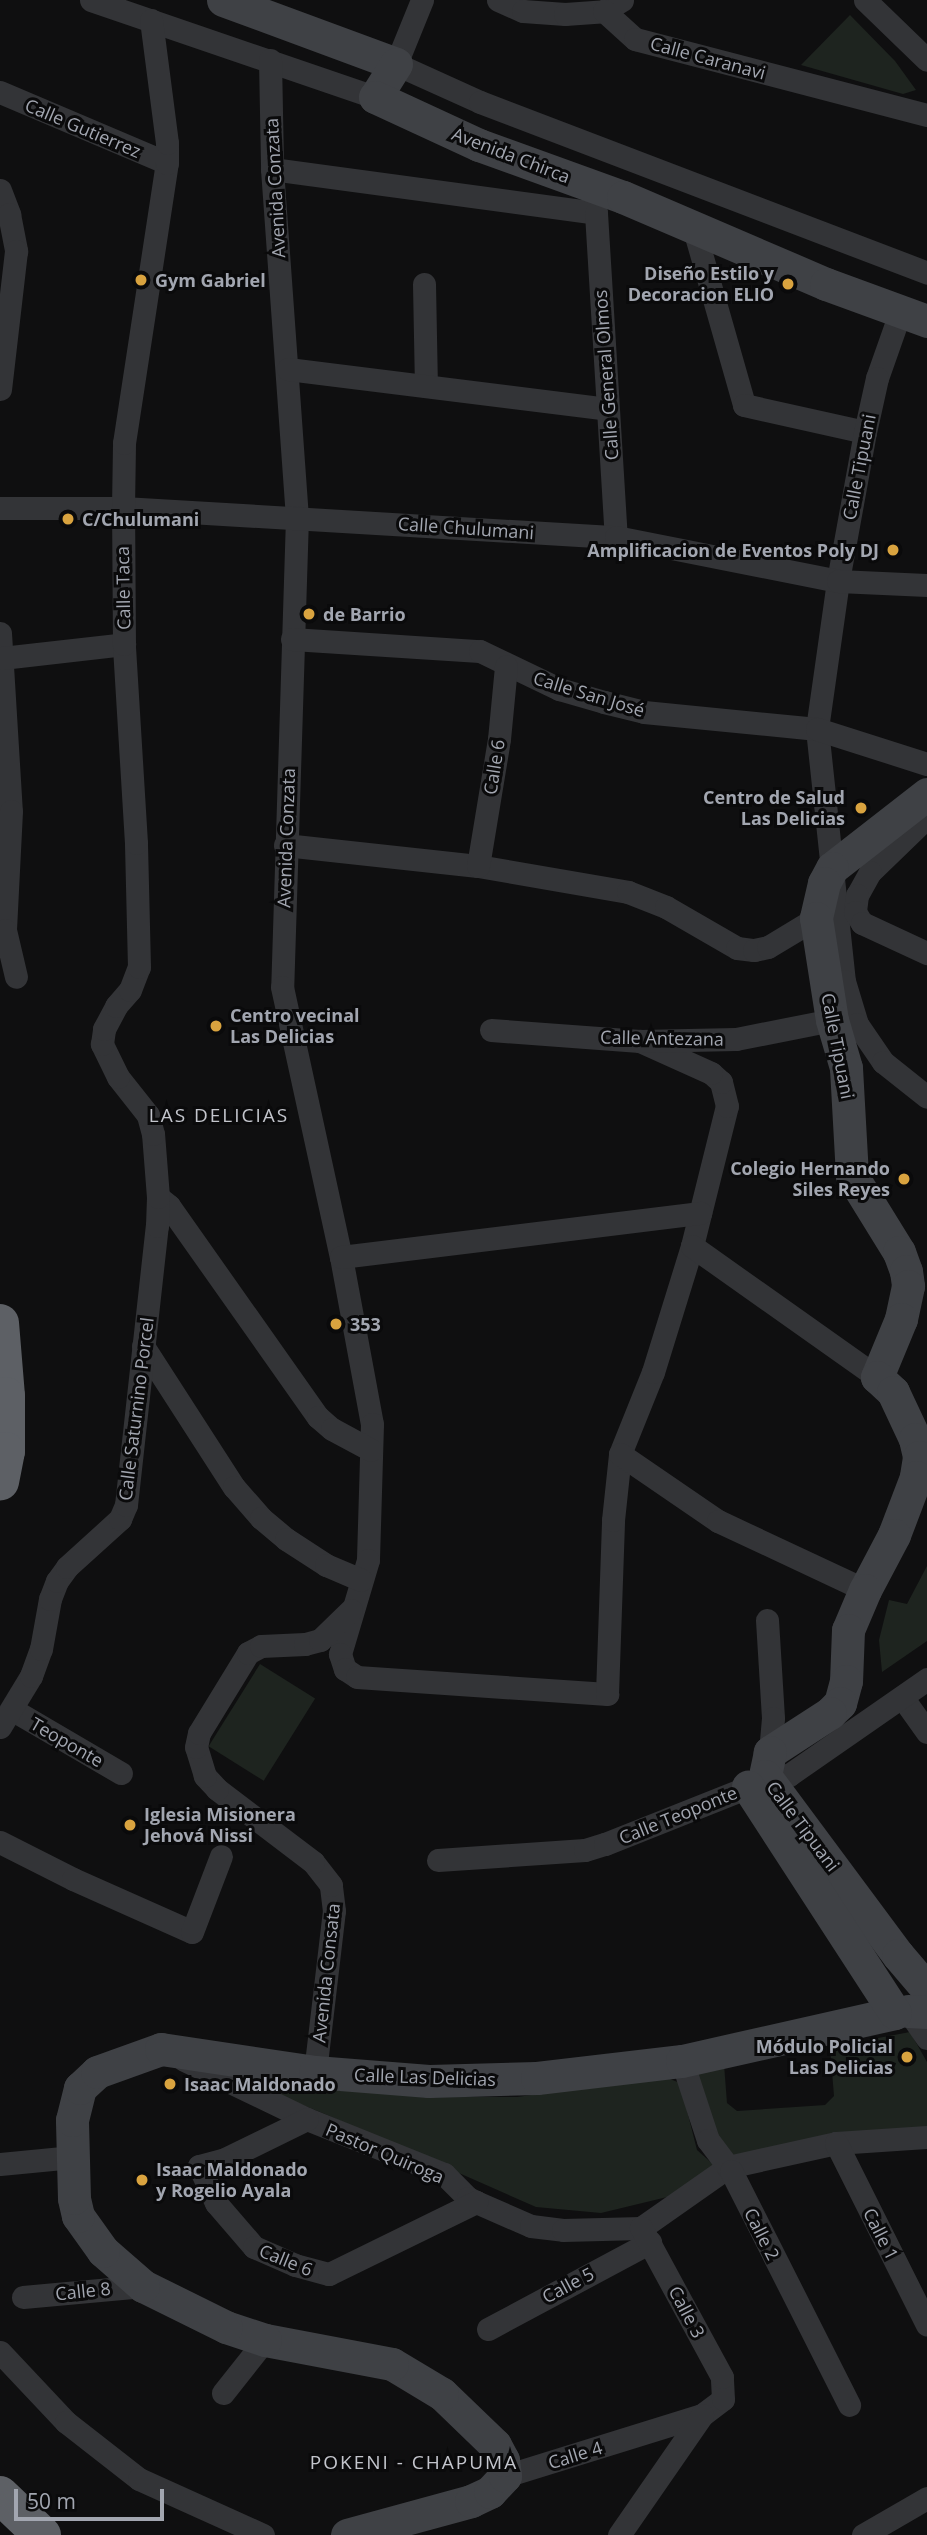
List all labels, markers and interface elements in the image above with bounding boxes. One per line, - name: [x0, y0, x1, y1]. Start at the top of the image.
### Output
- street label: Calle Caranavi: [648, 32, 768, 84]
- street label: Calle Gutierrez: [22, 94, 144, 162]
- street label: Avenida Conzata: [261, 118, 289, 258]
- street label: Avenida Chirca: [449, 123, 573, 187]
- place label: Diseño Estilo y Decoracion ELIO: [628, 263, 774, 306]
- place label: Gym Gabriel: [155, 269, 266, 291]
- marker: Gym Gabriel: [133, 272, 149, 288]
- marker: Diseño Estilo y Decoracion ELIO: [780, 276, 796, 292]
- street label: Calle General Olmos: [589, 289, 623, 461]
- street label: Calle Tipuani: [838, 412, 880, 522]
- place label: C/Chulumani: [82, 508, 199, 530]
- marker: C/Chulumani: [60, 511, 76, 527]
- street label: Calle Chulumani: [397, 512, 535, 544]
- place label: Amplificacion de Eventos Poly DJ: [587, 539, 879, 561]
- marker: Amplificacion de Eventos Poly DJ: [885, 542, 901, 558]
- street label: Calle Taca: [111, 546, 135, 630]
- place label: de Barrio: [323, 603, 406, 625]
- marker: de Barrio: [301, 606, 317, 622]
- street label: Calle San José: [531, 667, 647, 721]
- street label: Calle 6: [479, 738, 509, 796]
- street label: Avenida Conzata: [273, 768, 299, 908]
- place label: Centro de Salud Las Delicias: [703, 787, 845, 830]
- marker: Centro de Salud Las Delicias: [851, 798, 871, 818]
- street label: Calle Tipuani: [817, 991, 859, 1101]
- place label: Centro vecinal Las Delicias: [230, 1005, 360, 1048]
- marker: Centro vecinal Las Delicias: [208, 1018, 224, 1034]
- street label: Calle Antezana: [600, 1026, 724, 1050]
- district label: LAS DELICIAS: [150, 1105, 288, 1127]
- place label: Colegio Hernando Siles Reyes: [730, 1158, 890, 1200]
- marker: Colegio Hernando Siles Reyes: [896, 1171, 912, 1187]
- place label: 353: [350, 1313, 381, 1335]
- street label: Calle Saturnino Porcel: [114, 1316, 158, 1502]
- marker: 353: [328, 1316, 344, 1332]
- street label: Teoponte: [27, 1713, 107, 1771]
- street label: Calle Tipuani: [762, 1777, 844, 1875]
- street label: Calle Teoponte: [616, 1781, 740, 1849]
- place label: Iglesia Misionera Jehová Nissi: [144, 1804, 296, 1846]
- marker: Iglesia Misionera Jehová Nissi: [122, 1817, 138, 1833]
- street label: Avenida Consata: [308, 1902, 344, 2044]
- place label: Módulo Policial Las Delicias: [756, 2036, 893, 2078]
- marker: Módulo Policial Las Delicias: [899, 2049, 915, 2065]
- street label: Calle Las Delicias: [354, 2064, 496, 2090]
- place label: Isaac Maldonado: [184, 2073, 336, 2095]
- marker: Isaac Maldonado: [162, 2076, 178, 2092]
- street label: Pastor Quiroga: [323, 2118, 447, 2188]
- place label: Isaac Maldonado y Rogelio Ayala: [156, 2159, 308, 2202]
- marker: Isaac Maldonado y Rogelio Ayala: [134, 2172, 150, 2188]
- street label: Calle 2: [740, 2204, 784, 2264]
- street label: Calle 1: [859, 2204, 903, 2264]
- street label: Calle 6: [256, 2240, 316, 2280]
- street label: Calle 5: [538, 2262, 598, 2308]
- street label: Calle 8: [54, 2277, 112, 2305]
- street label: Calle 3: [664, 2282, 710, 2342]
- street label: Calle 4: [545, 2437, 605, 2473]
- district label: POKENI - CHAPUMA: [312, 2452, 516, 2474]
- scale bar: [18, 2476, 168, 2520]
- text: 50 m: [27, 2487, 76, 2515]

